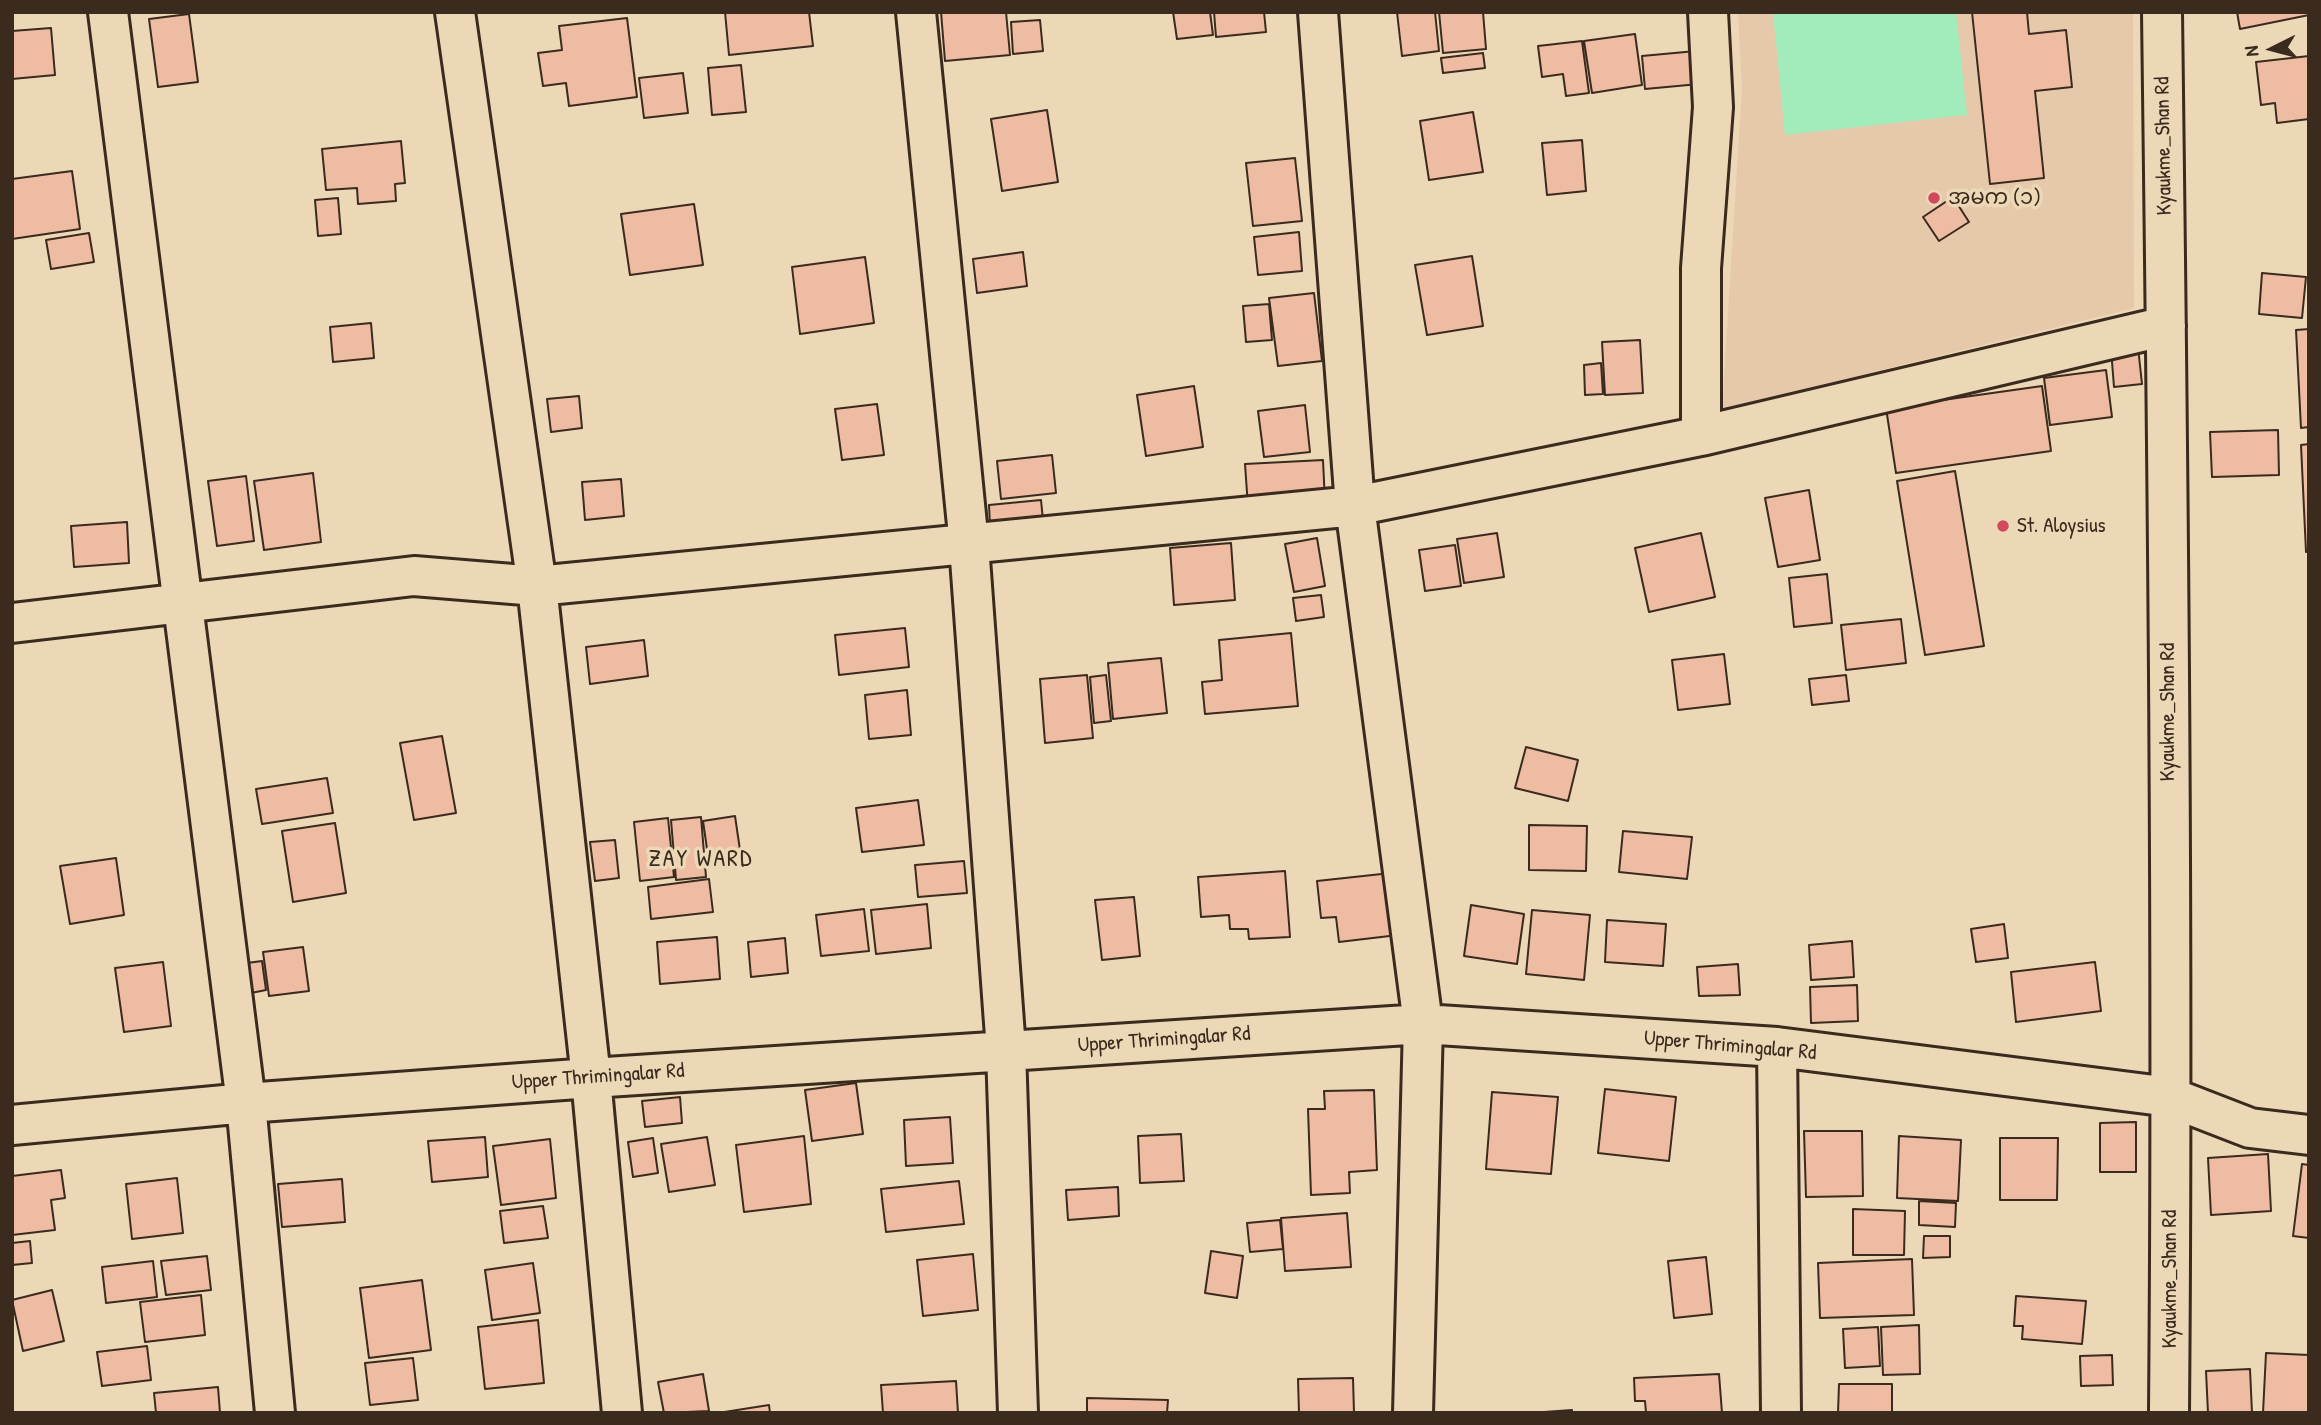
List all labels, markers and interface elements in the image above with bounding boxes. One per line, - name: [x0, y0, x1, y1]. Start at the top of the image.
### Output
- north arrow: [2237, 14, 2307, 84]
- text: N: [2238, 45, 2265, 58]
- street label: Kyaukme_Shan Rd: [2150, 77, 2178, 215]
- place label: အမက (၁): [1948, 185, 2041, 211]
- marker: အမက (၁): [1926, 190, 1942, 206]
- place label: St. Aloysius: [2017, 513, 2106, 539]
- marker: St. Aloysius: [1995, 518, 2011, 534]
- street label: Kyaukme_Shan Rd: [2155, 643, 2181, 781]
- district label: ZAY WARD: [650, 846, 752, 874]
- street label: Upper Thrimingalar Rd: [1077, 1021, 1251, 1059]
- street label: Upper Thrimingalar Rd: [1643, 1026, 1817, 1066]
- street label: Upper Thrimingalar Rd: [511, 1058, 685, 1096]
- street label: Kyaukme_Shan Rd: [2157, 1210, 2183, 1348]

